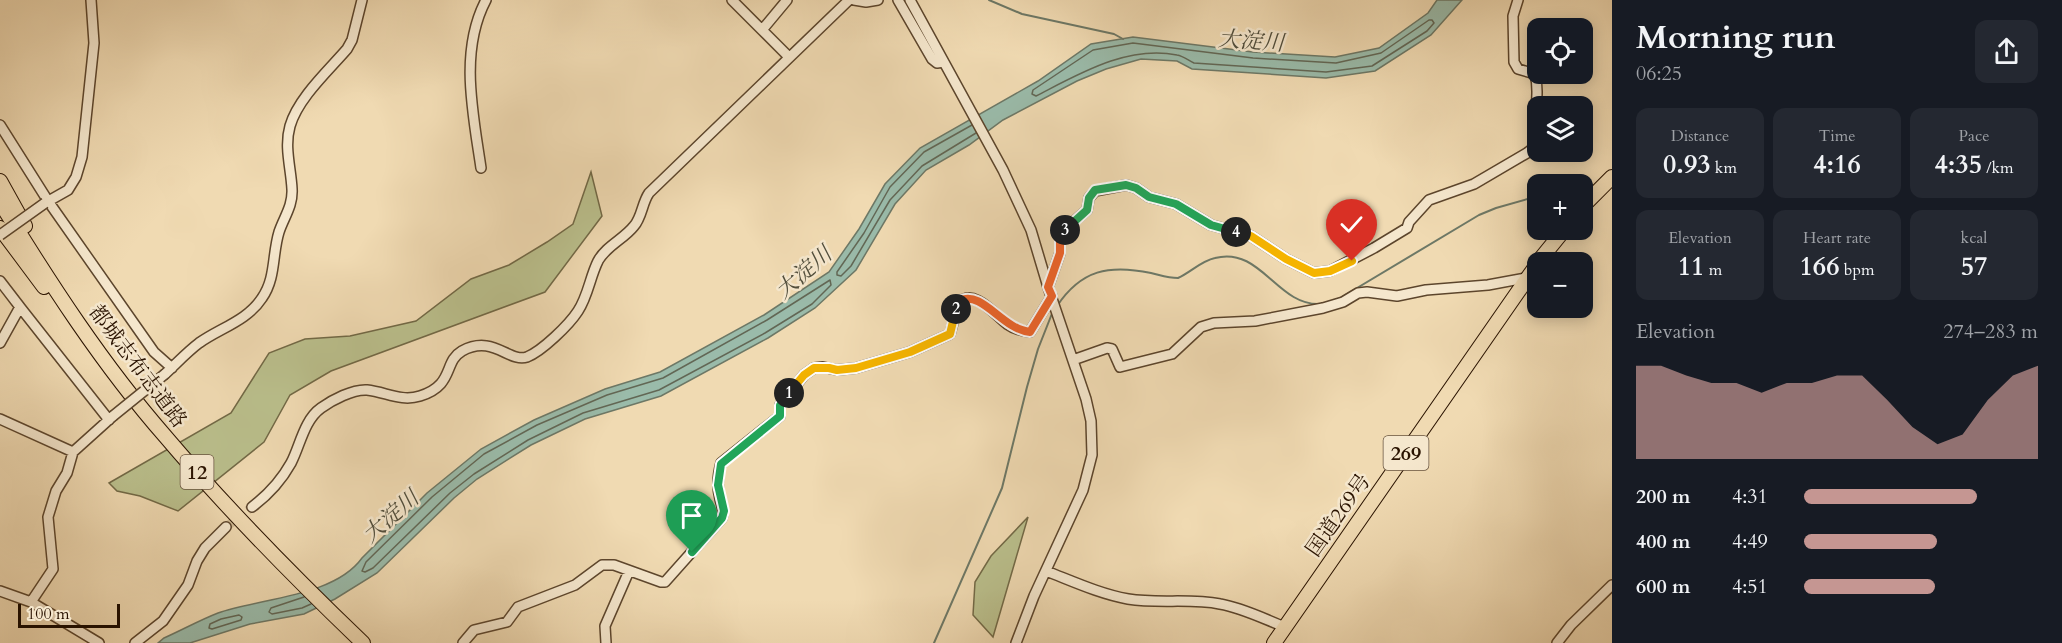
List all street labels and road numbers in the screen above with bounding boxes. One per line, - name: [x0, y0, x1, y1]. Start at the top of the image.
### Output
- street label: 都城志布志道路: [82, 299, 193, 434]
- road number: 269: [1384, 436, 1428, 470]
- road number: 12: [180, 455, 214, 489]
- street label: 国道269号: [1299, 468, 1378, 563]

